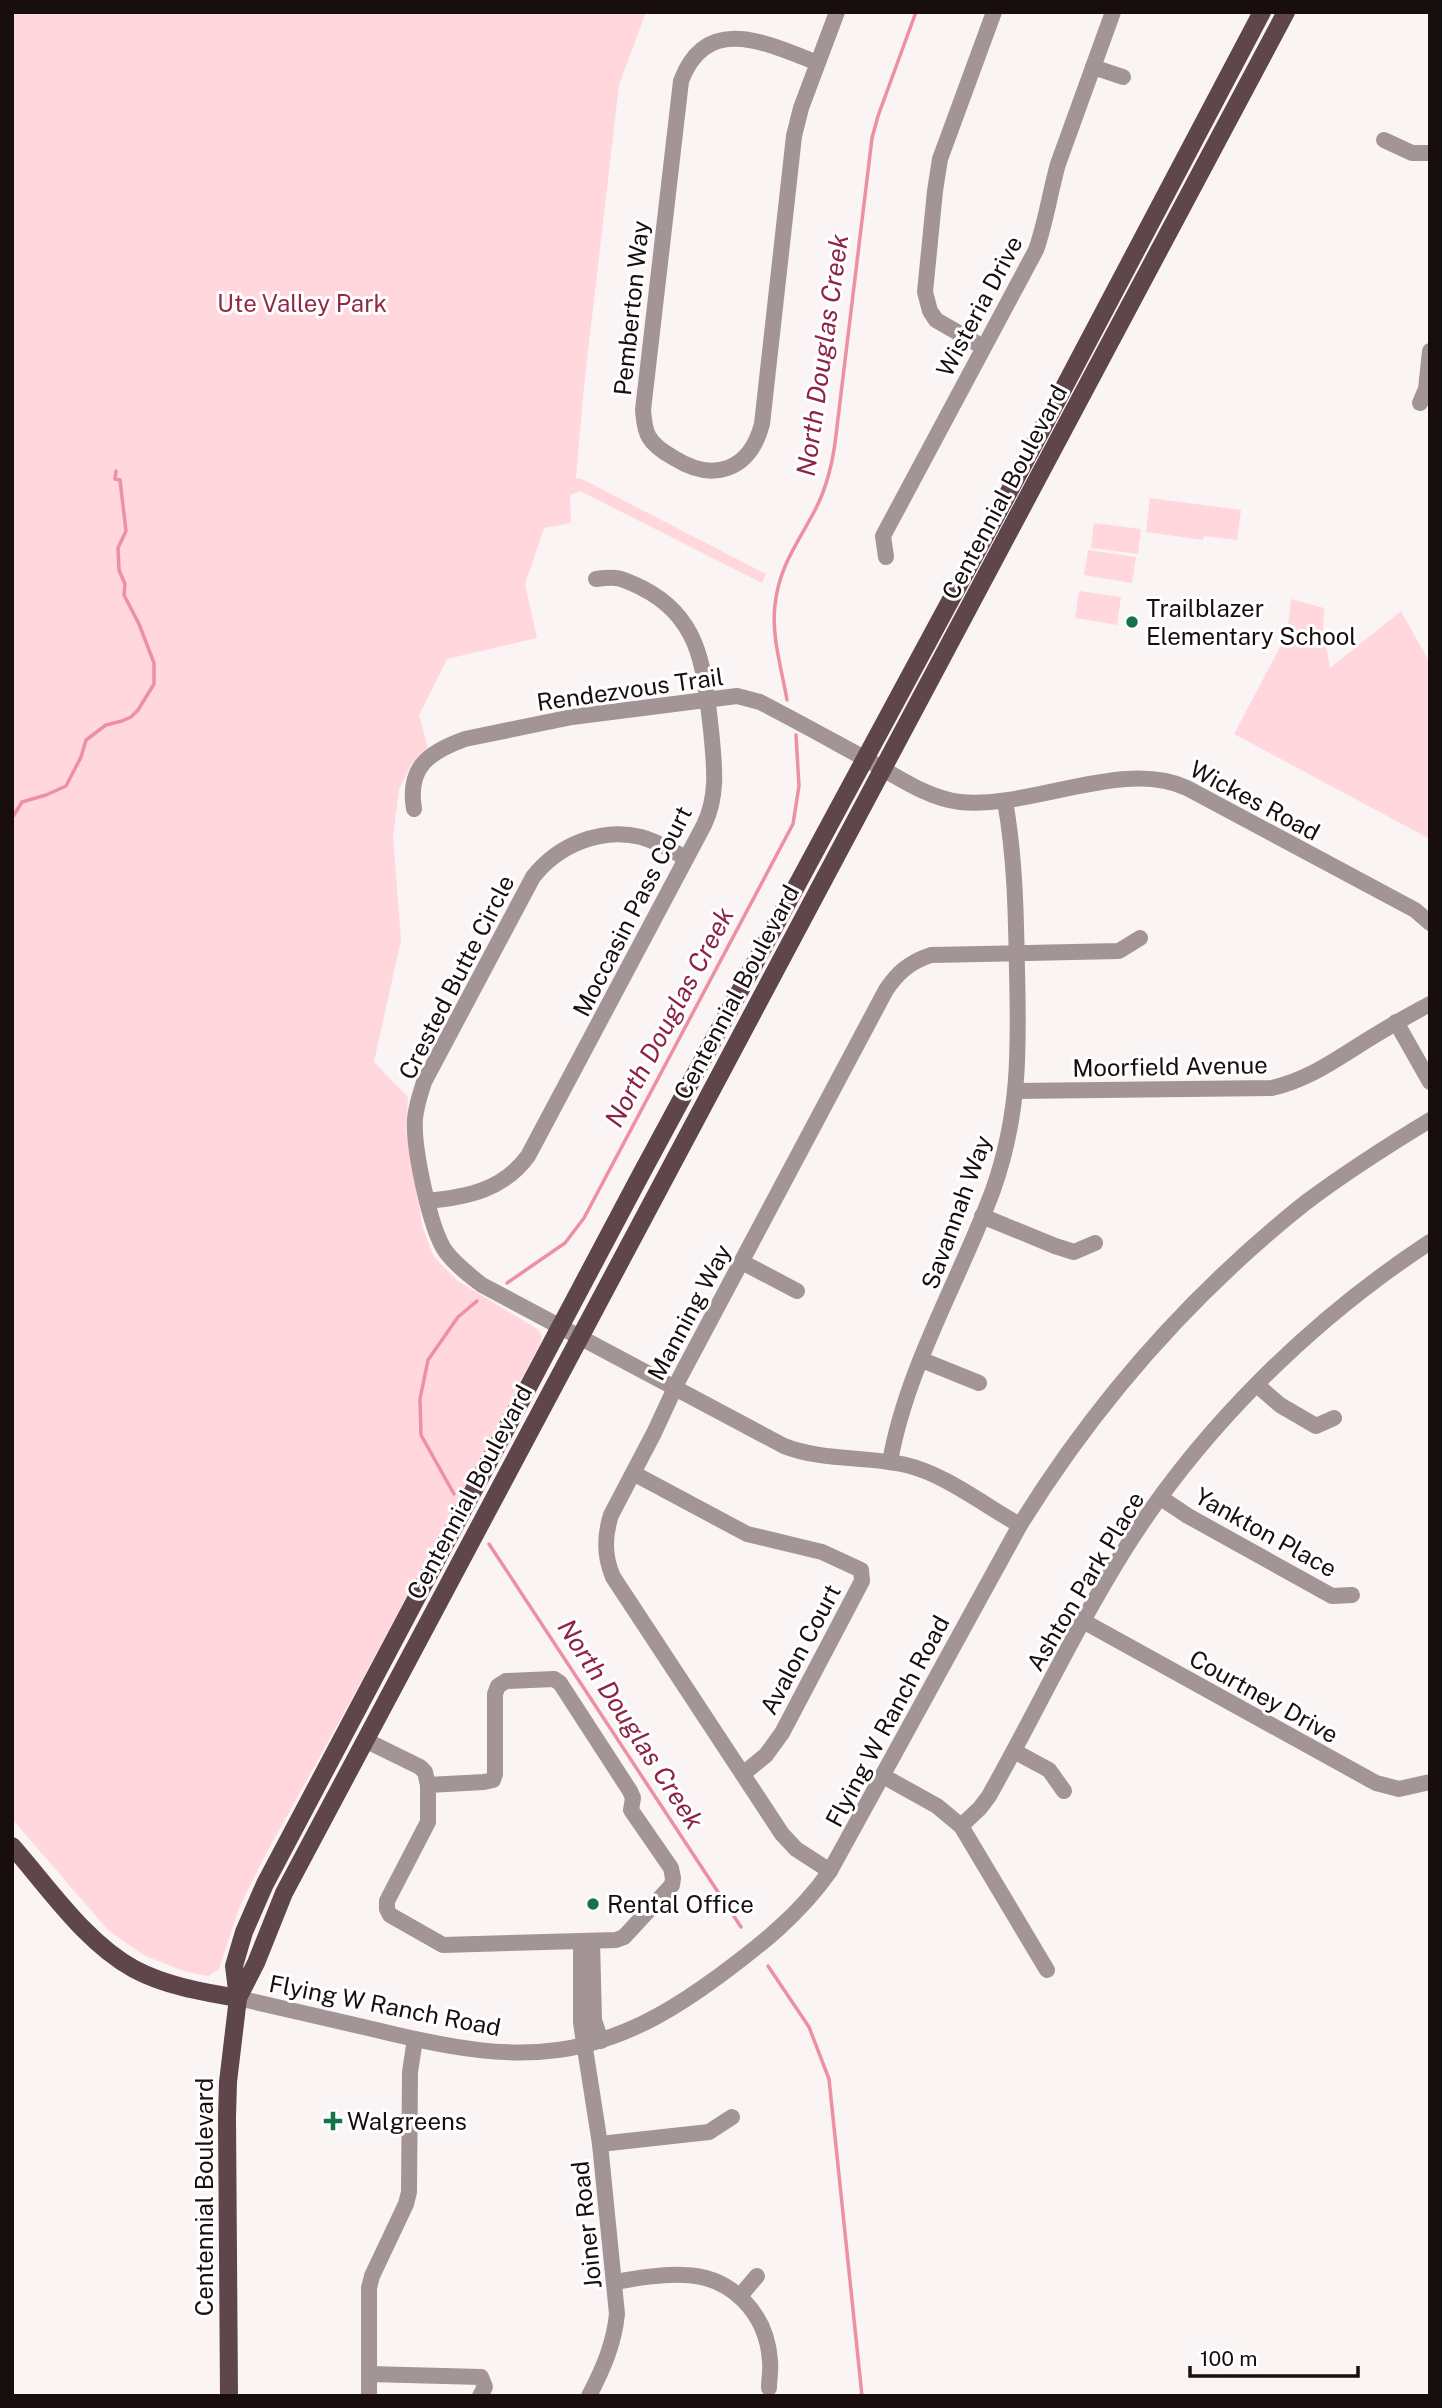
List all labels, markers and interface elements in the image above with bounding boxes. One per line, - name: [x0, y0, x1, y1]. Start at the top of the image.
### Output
- street label: Pemberton Way: [608, 219, 654, 397]
- street label: Wisteria Drive: [930, 231, 1028, 381]
- water label: North Douglas Creek: [790, 232, 854, 478]
- park label: Ute Valley Park: [217, 289, 387, 317]
- street label: Centennial Boulevard: [936, 380, 1072, 604]
- place label: Trailblazer Elementary School: [1146, 594, 1357, 650]
- marker: Trailblazer Elementary School: [1124, 614, 1140, 630]
- street label: Rendezvous Trail: [535, 662, 725, 716]
- street label: Wickes Road: [1185, 754, 1325, 846]
- street label: Moccasin Pass Court: [567, 801, 697, 1021]
- street label: Crested Butte Circle: [392, 870, 520, 1084]
- street label: Centennial Boulevard: [668, 880, 804, 1104]
- water label: North Douglas Creek: [598, 902, 740, 1132]
- street label: Moorfield Avenue: [1072, 1050, 1268, 1082]
- street label: Savannah Way: [915, 1131, 997, 1293]
- street label: Manning Way: [641, 1239, 737, 1385]
- street label: Centennial Boulevard: [401, 1380, 537, 1604]
- street label: Yankton Place: [1190, 1482, 1342, 1582]
- street label: Ashton Park Place: [1021, 1486, 1149, 1676]
- street label: Avalon Court: [754, 1579, 846, 1719]
- street label: Flying W Ranch Road: [819, 1611, 955, 1831]
- water label: North Douglas Creek: [552, 1613, 710, 1835]
- street label: Courtney Drive: [1185, 1644, 1343, 1748]
- place label: Rental Office: [607, 1890, 754, 1918]
- marker: Rental Office: [585, 1896, 601, 1912]
- street label: Flying W Ranch Road: [267, 1969, 503, 2041]
- street label: Centennial Boulevard: [190, 2078, 218, 2316]
- place label: Walgreens: [347, 2107, 467, 2135]
- marker: Walgreens: [325, 2113, 341, 2129]
- street label: Joiner Road: [565, 2160, 607, 2290]
- scale bar: [1190, 2334, 1358, 2378]
- text: 100 m: [1200, 2346, 1257, 2371]

